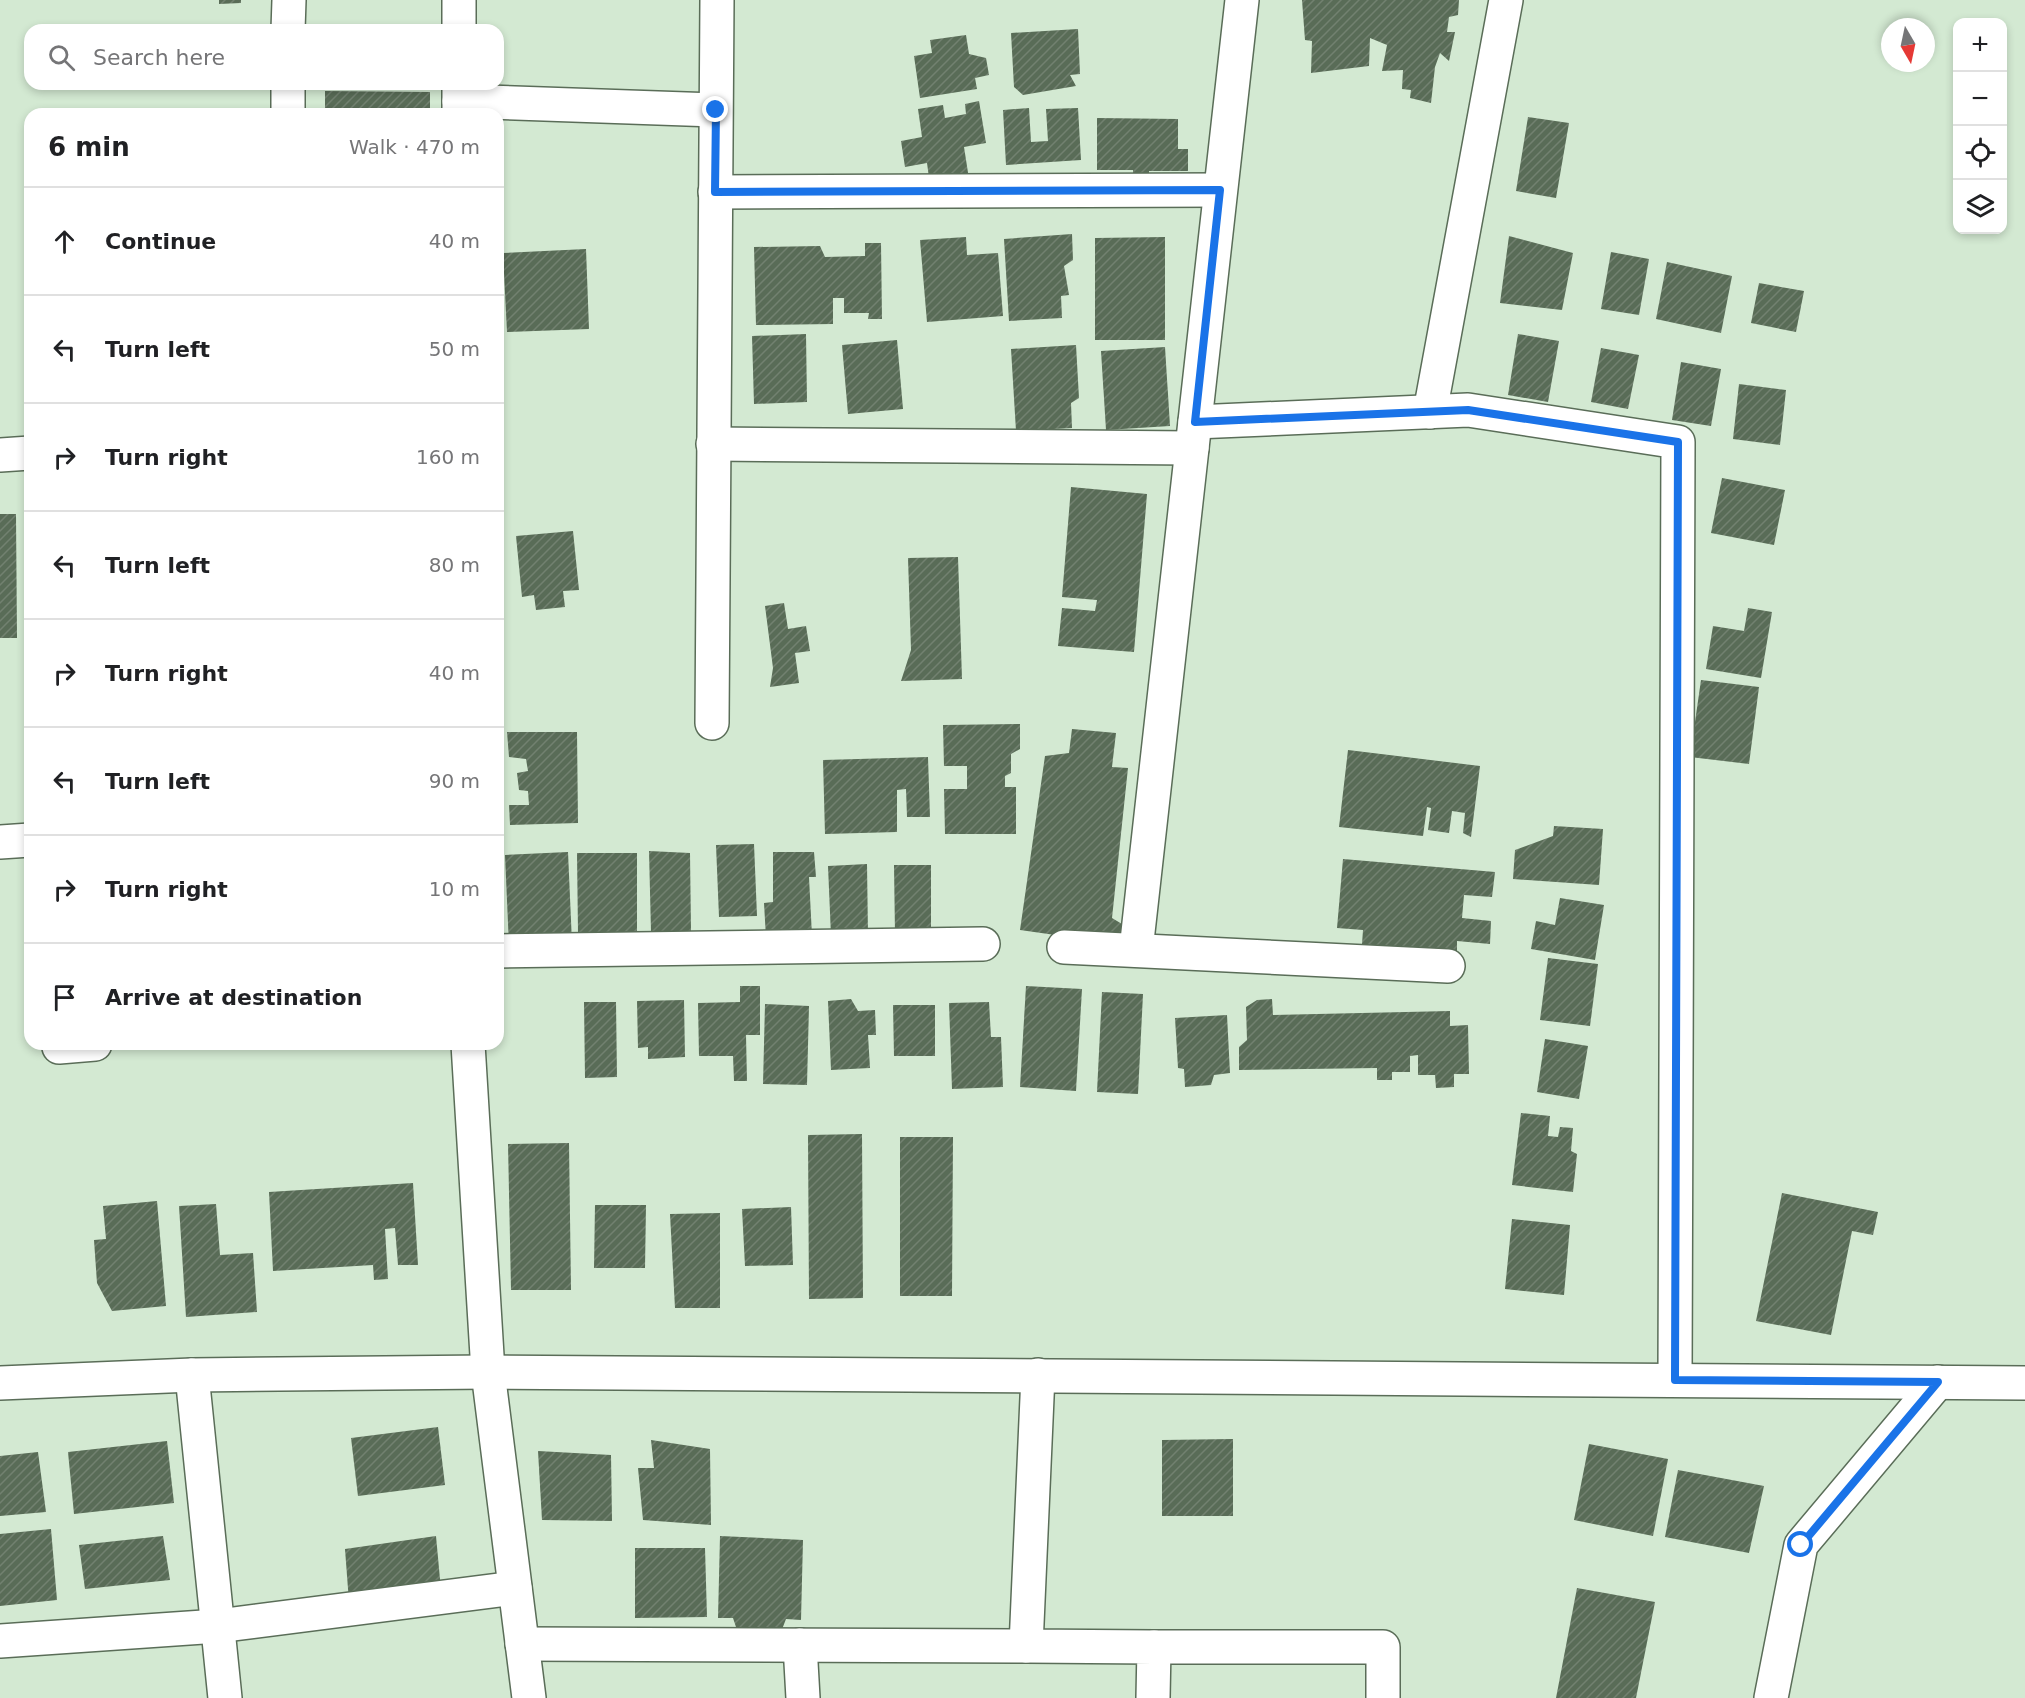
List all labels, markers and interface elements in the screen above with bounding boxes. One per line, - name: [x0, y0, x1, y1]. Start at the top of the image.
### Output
- north arrow: [1881, 18, 1935, 72]
- map controls: [1953, 18, 2007, 234]
- button: +: [1953, 18, 2007, 72]
- search box: [24, 24, 504, 90]
- icon: search: [45, 41, 78, 74]
- text: Search here: [93, 45, 225, 70]
- button: −: [1953, 72, 2007, 126]
- route end: [702, 96, 728, 122]
- button: locate: [1953, 126, 2007, 180]
- text: 6 min: [48, 132, 130, 162]
- text: Walk · 470 m: [349, 135, 480, 159]
- button: layers: [1953, 180, 2007, 234]
- icon: ahead: [48, 225, 81, 258]
- text: Continue: [105, 229, 216, 254]
- text: 40 m: [429, 229, 480, 253]
- icon: left: [48, 333, 81, 366]
- text: Turn left: [105, 337, 210, 362]
- text: 50 m: [429, 337, 480, 361]
- icon: right: [48, 441, 81, 474]
- text: Turn right: [105, 445, 228, 470]
- text: 160 m: [416, 445, 480, 469]
- icon: left: [48, 549, 81, 582]
- text: Turn left: [105, 553, 210, 578]
- text: 80 m: [429, 553, 480, 577]
- icon: right: [48, 657, 81, 690]
- text: Turn right: [105, 661, 228, 686]
- text: 40 m: [429, 661, 480, 685]
- icon: left: [48, 765, 81, 798]
- text: Turn left: [105, 769, 210, 794]
- text: 90 m: [429, 769, 480, 793]
- icon: right: [48, 873, 81, 906]
- text: Turn right: [105, 877, 228, 902]
- text: 10 m: [429, 877, 480, 901]
- icon: arrive: [48, 981, 81, 1014]
- text: Arrive at destination: [105, 985, 362, 1010]
- route start: [1787, 1531, 1813, 1557]

